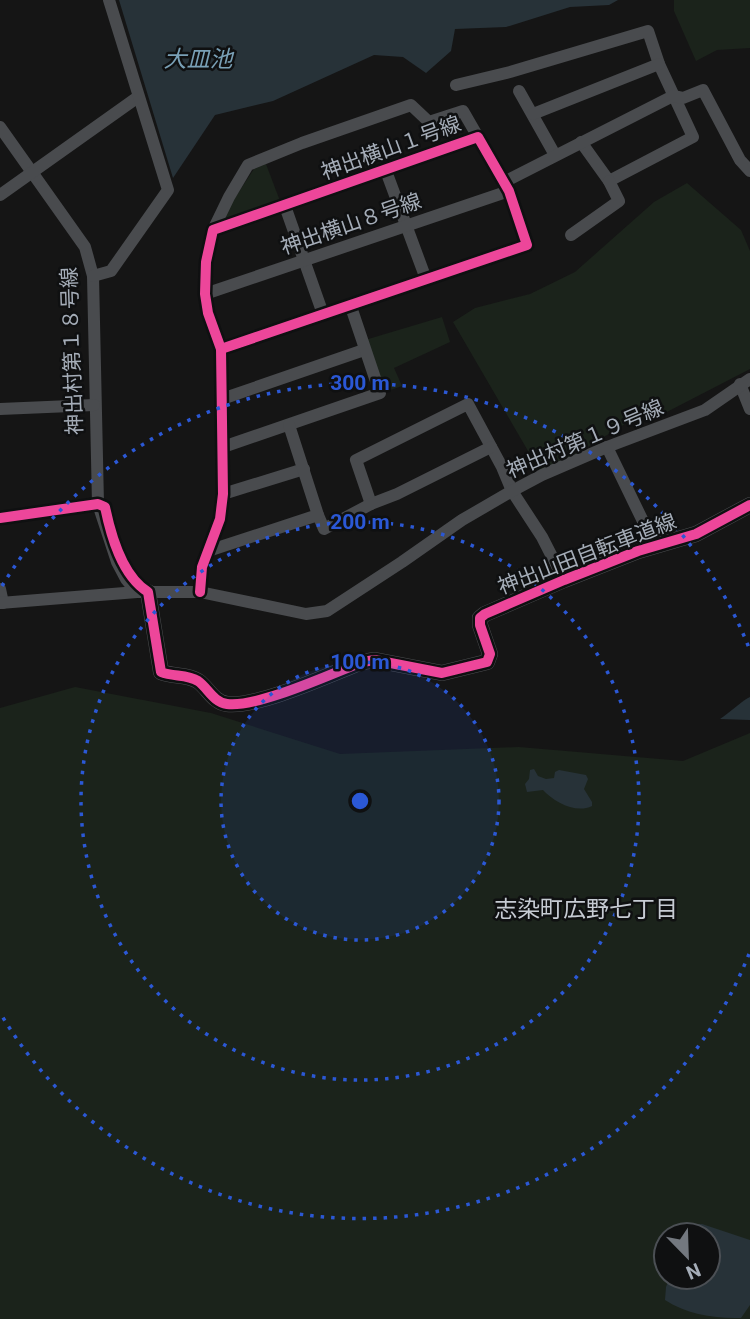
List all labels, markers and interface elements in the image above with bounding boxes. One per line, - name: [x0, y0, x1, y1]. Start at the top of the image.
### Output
- water label: 大皿池: [164, 46, 235, 73]
- street label: 神出横山１号線: [318, 112, 464, 184]
- street label: 神出横山８号線: [278, 189, 424, 259]
- street label: 神出村第１８号線: [57, 267, 87, 435]
- text: 300 m: [330, 371, 390, 395]
- street label: 神出村第１９号線: [503, 395, 667, 483]
- street label: 神出山田自転車道線: [494, 509, 680, 599]
- text: 200 m: [330, 510, 390, 534]
- text: 100 m: [330, 650, 390, 674]
- centre of rings: [348, 789, 372, 813]
- district label: 志染町広野七丁目: [494, 896, 678, 923]
- north arrow: [652, 1221, 722, 1291]
- text: N: [683, 1258, 704, 1284]

